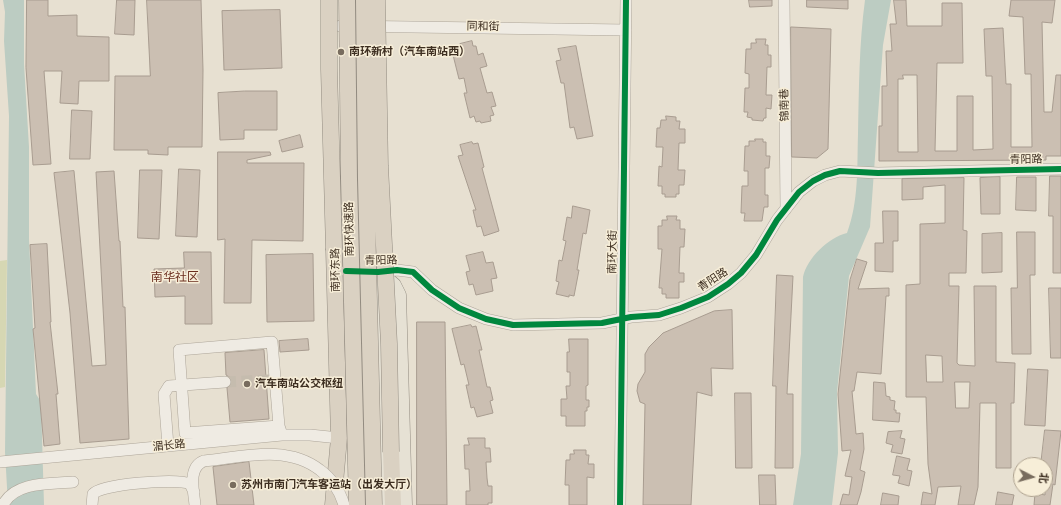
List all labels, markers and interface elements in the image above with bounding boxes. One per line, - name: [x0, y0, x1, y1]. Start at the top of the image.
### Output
- street label: 同和街: [466, 20, 500, 34]
- place label: 南环新村（汽车南站西）: [349, 45, 470, 59]
- marker: 南环新村（汽车南站西）: [336, 47, 346, 57]
- street label: 锦南巷: [778, 88, 792, 122]
- street label: 青阳路: [1009, 153, 1043, 167]
- street label: 南环快速路: [343, 201, 357, 257]
- street label: 南环大街: [606, 230, 620, 274]
- street label: 南环东路: [329, 248, 343, 292]
- street label: 青阳路: [364, 254, 398, 268]
- street label: 青阳路: [696, 265, 730, 295]
- district label: 南华社区: [151, 271, 199, 285]
- place label: 汽车南站公交枢纽: [255, 377, 343, 391]
- marker: 汽车南站公交枢纽: [242, 379, 252, 389]
- street label: 湄长路: [152, 438, 186, 454]
- north arrow: [1013, 457, 1053, 497]
- text: 北: [1037, 472, 1050, 484]
- place label: 苏州市南门汽车客运站（出发大厅）: [241, 478, 417, 492]
- marker: 苏州市南门汽车客运站（出发大厅）: [228, 480, 238, 490]

